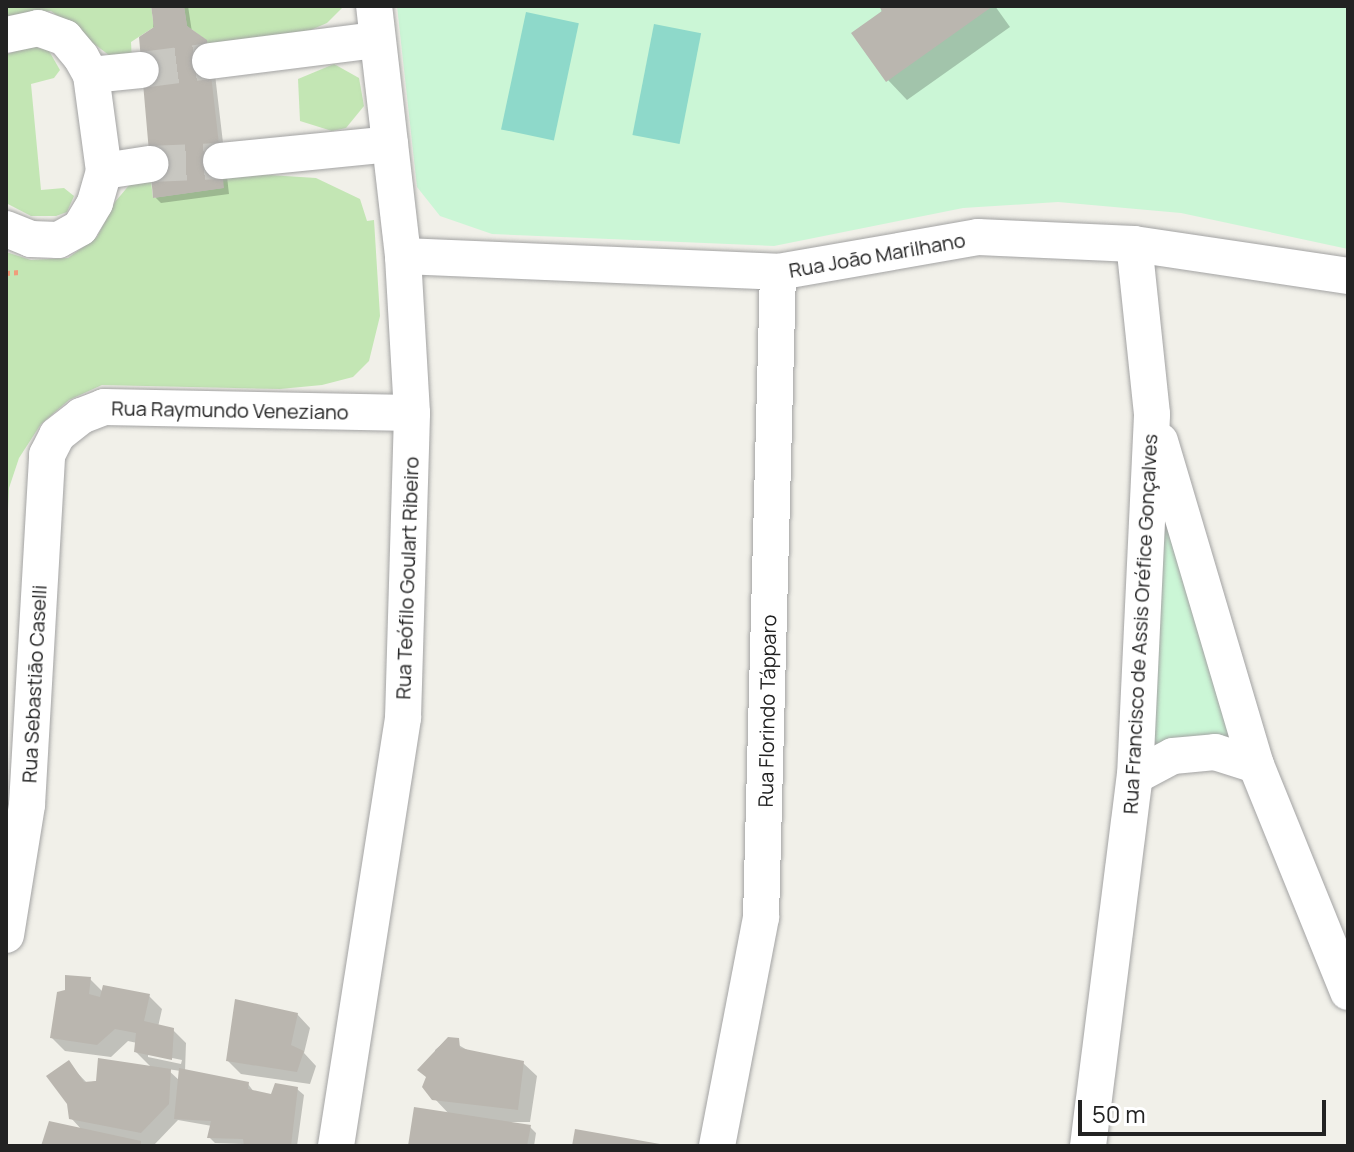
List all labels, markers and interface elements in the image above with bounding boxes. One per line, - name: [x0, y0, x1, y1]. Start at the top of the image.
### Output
- street label: Rua João Marilhano: [787, 228, 967, 282]
- street label: Rua Raymundo Veneziano: [111, 396, 349, 424]
- street label: Rua Francisco de Assis Oréfice Gonçalves: [1118, 433, 1162, 815]
- street label: Rua Teófilo Goulart Ribeiro: [391, 456, 423, 700]
- street label: Rua Sebastião Caselli: [17, 584, 51, 784]
- street label: Rua Florindo Tápparo: [753, 614, 781, 808]
- scale bar: [1082, 1084, 1330, 1134]
- text: 50 m: [1092, 1097, 1146, 1130]

